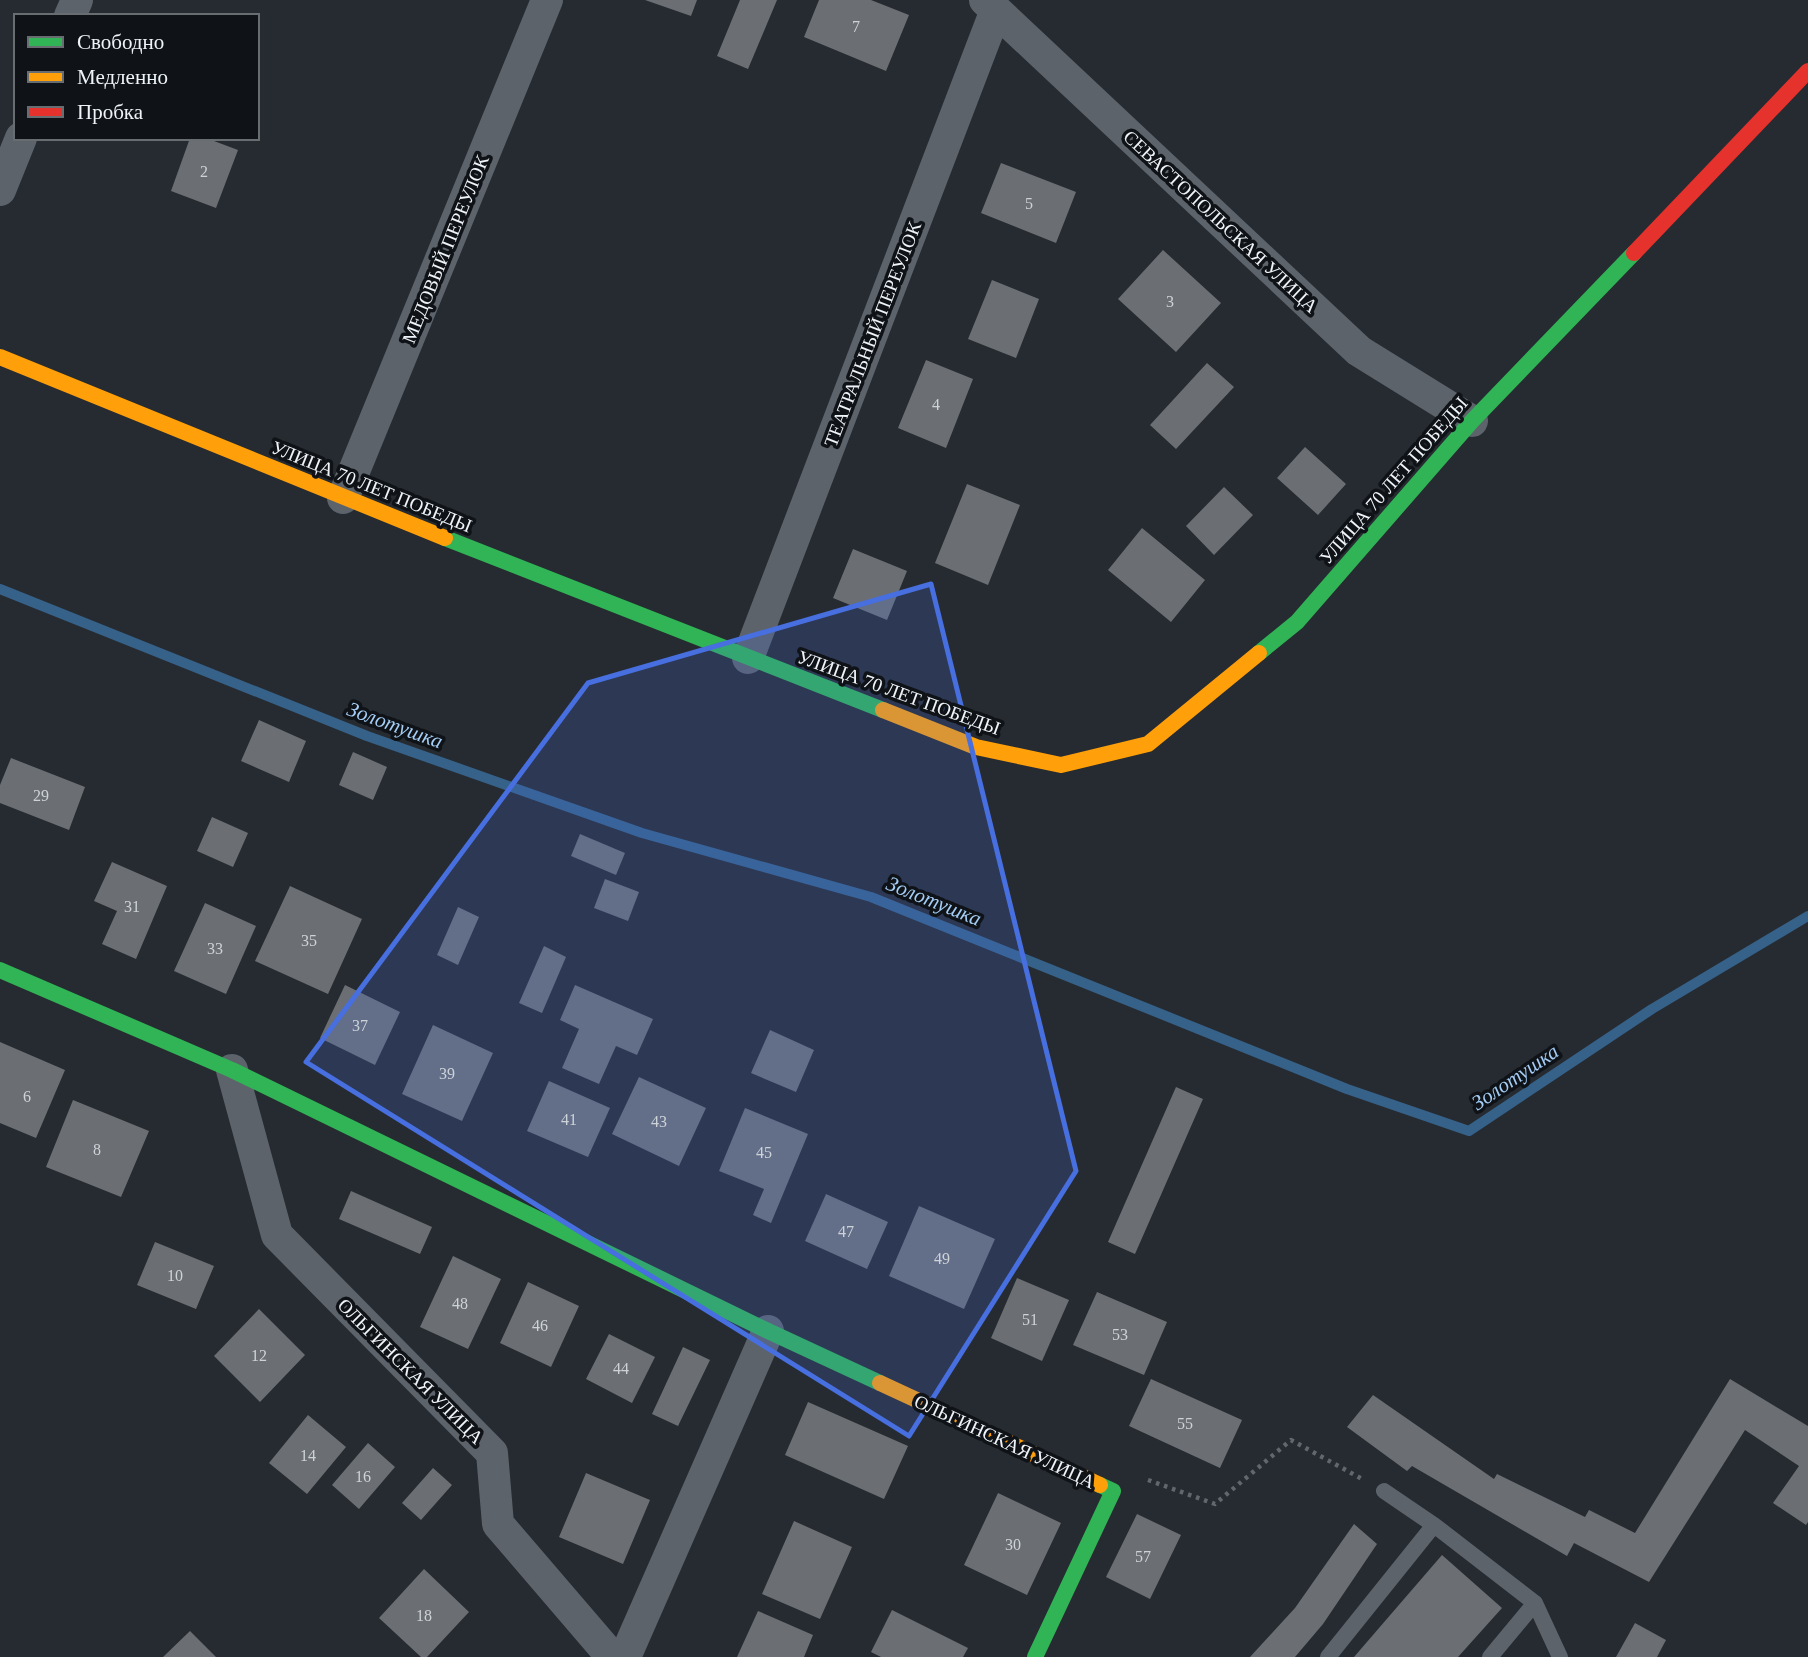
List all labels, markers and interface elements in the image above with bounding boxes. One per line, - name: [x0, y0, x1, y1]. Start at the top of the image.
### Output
- legend: [14, 14, 259, 140]
- house number: 7: [852, 18, 860, 35]
- text: Свободно: [77, 30, 164, 54]
- text: Медленно: [77, 65, 168, 89]
- text: Пробка: [77, 100, 144, 124]
- street label: СЕВАСТОПОЛЬСКАЯ УЛИЦА: [1119, 126, 1322, 317]
- street label: МЕДОВЫЙ ПЕРЕУЛОК: [398, 152, 493, 346]
- house number: 2: [200, 163, 208, 180]
- house number: 5: [1025, 195, 1033, 212]
- street label: ТЕАТРАЛЬНЫЙ ПЕРЕУЛОК: [820, 218, 925, 450]
- house number: 3: [1166, 293, 1174, 310]
- street label: УЛИЦА 70 ЛЕТ ПОБЕДЫ: [1315, 393, 1472, 568]
- house number: 4: [932, 396, 940, 413]
- street label: УЛИЦА 70 ЛЕТ ПОБЕДЫ: [269, 437, 475, 536]
- street label: УЛИЦА 70 ЛЕТ ПОБЕДЫ: [795, 646, 1003, 739]
- water label: Золотушка: [344, 697, 446, 753]
- house number: 29: [33, 787, 49, 804]
- water label: Золотушка: [883, 871, 985, 931]
- house number: 31: [124, 898, 140, 915]
- house number: 35: [301, 932, 317, 949]
- house number: 33: [207, 940, 223, 957]
- house number: 37: [352, 1017, 368, 1034]
- water label: Золотушка: [1467, 1039, 1563, 1115]
- house number: 39: [439, 1065, 455, 1082]
- house number: 6: [23, 1088, 31, 1105]
- house number: 41: [561, 1111, 577, 1128]
- house number: 43: [651, 1113, 667, 1130]
- house number: 8: [93, 1141, 101, 1158]
- house number: 45: [756, 1144, 772, 1161]
- house number: 47: [838, 1223, 854, 1240]
- house number: 49: [934, 1250, 950, 1267]
- house number: 10: [167, 1267, 183, 1284]
- street label: ОЛЬГИНСКАЯ УЛИЦА: [334, 1294, 488, 1449]
- house number: 48: [452, 1295, 468, 1312]
- house number: 51: [1022, 1311, 1038, 1328]
- house number: 46: [532, 1317, 548, 1334]
- house number: 53: [1112, 1326, 1128, 1343]
- house number: 12: [251, 1347, 267, 1364]
- house number: 44: [613, 1360, 629, 1377]
- street label: ОЛЬГИНСКАЯ УЛИЦА: [911, 1390, 1099, 1493]
- house number: 55: [1177, 1415, 1193, 1432]
- house number: 14: [300, 1447, 316, 1464]
- house number: 16: [355, 1468, 371, 1485]
- house number: 30: [1005, 1536, 1021, 1553]
- house number: 57: [1135, 1548, 1151, 1565]
- house number: 18: [416, 1607, 432, 1624]

